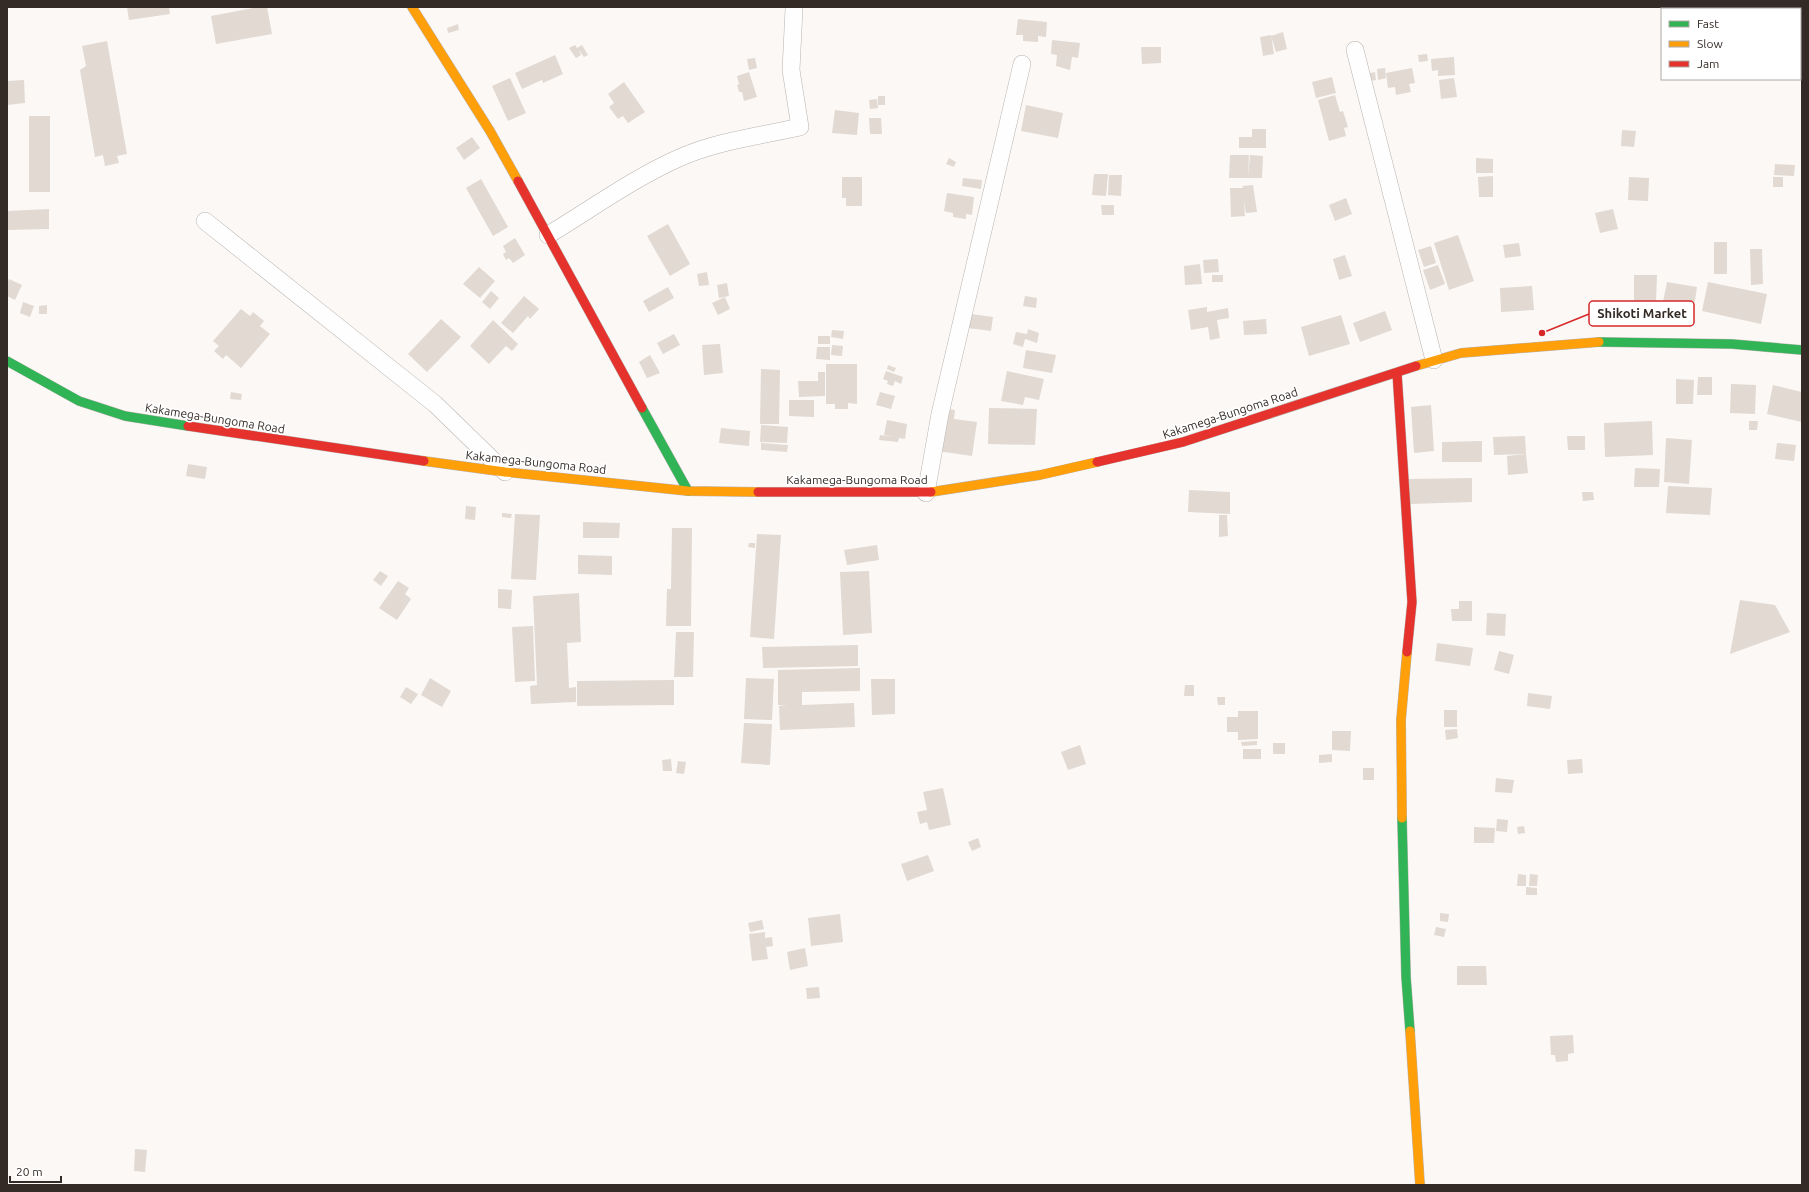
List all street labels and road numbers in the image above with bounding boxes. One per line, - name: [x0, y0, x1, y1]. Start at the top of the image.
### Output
- street label: Kakamega-Bungoma Road: [1161, 385, 1299, 441]
- street label: Kakamega-Bungoma Road: [144, 401, 286, 435]
- street label: Kakamega-Bungoma Road: [465, 448, 607, 476]
- street label: Kakamega-Bungoma Road: [786, 473, 928, 486]

